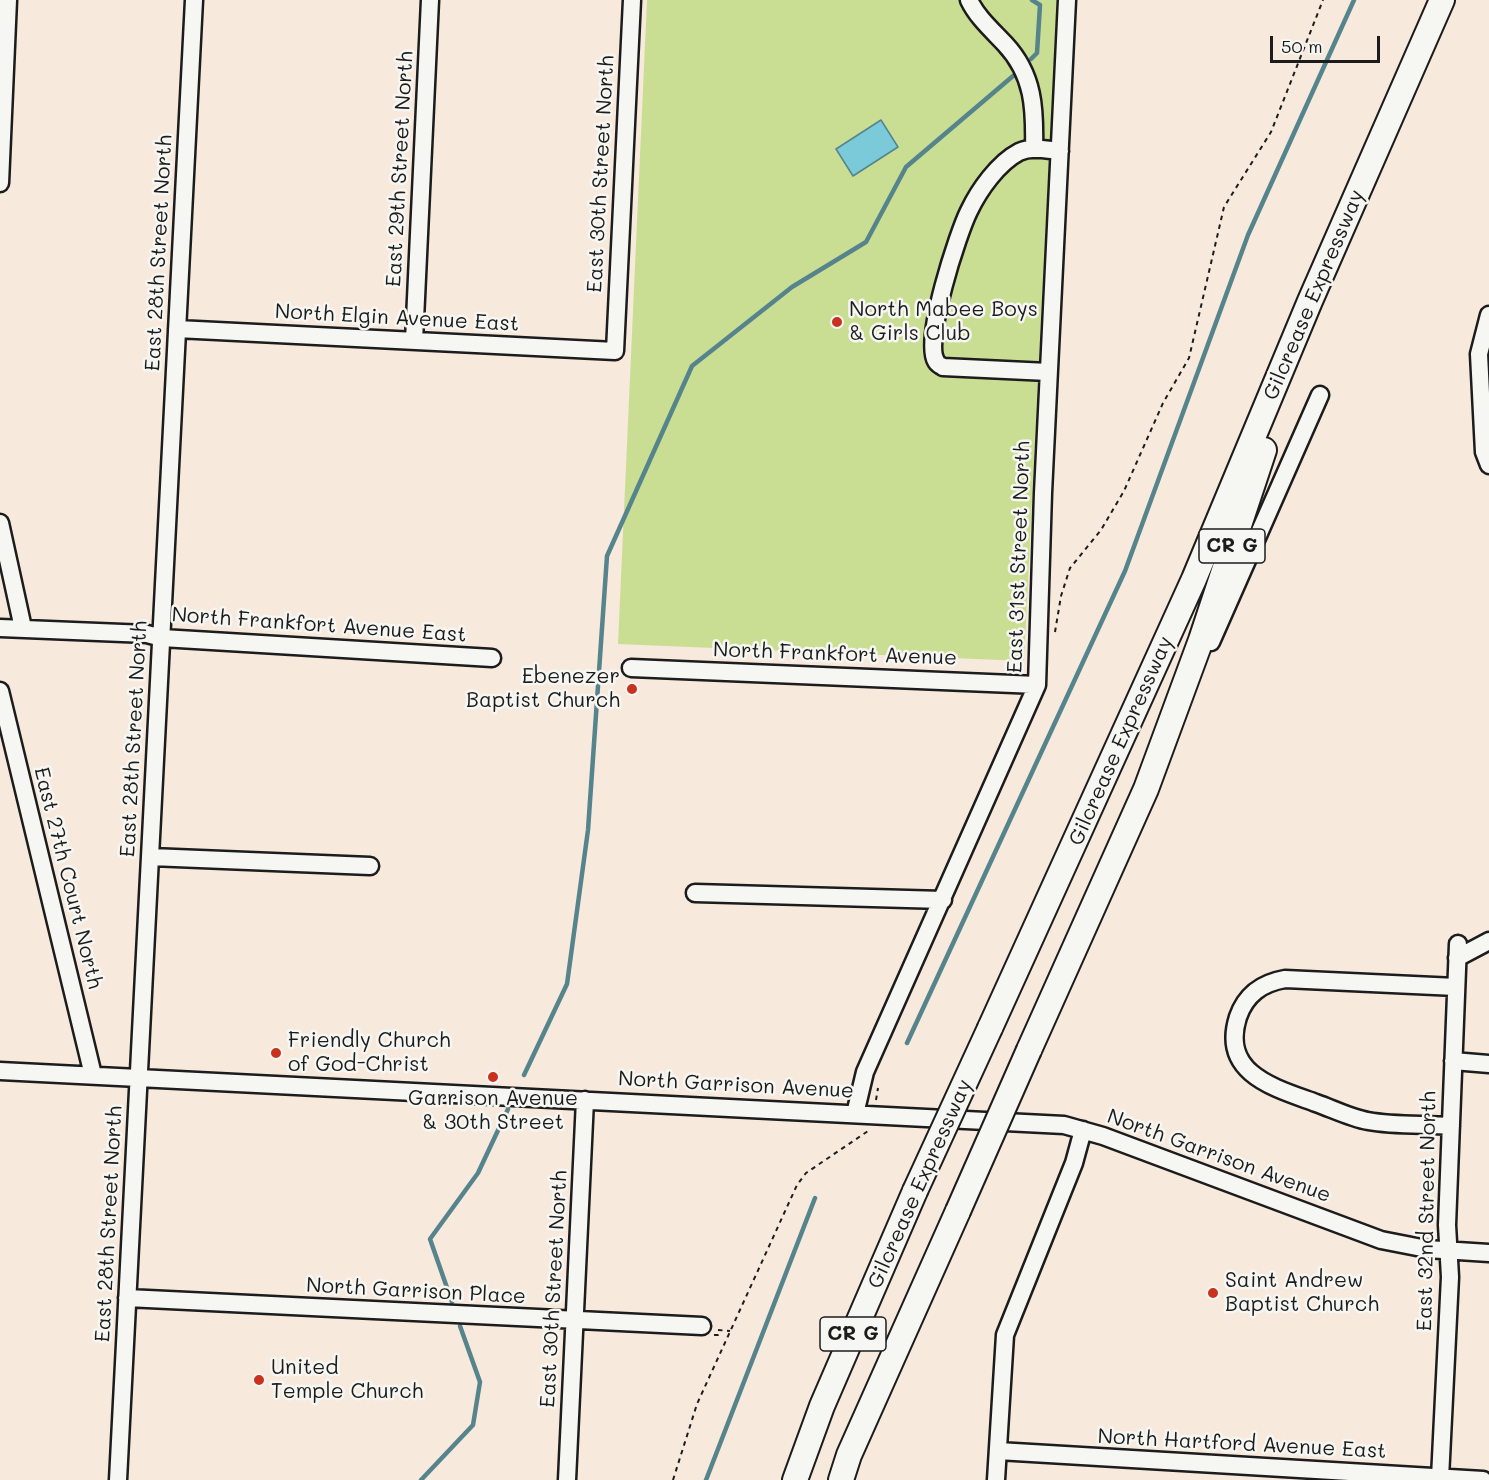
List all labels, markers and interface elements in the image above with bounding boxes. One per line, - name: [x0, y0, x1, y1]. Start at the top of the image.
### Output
- scale bar: [1273, 24, 1382, 62]
- text: 50 m: [1281, 34, 1323, 58]
- street label: East 29th Street North: [381, 50, 419, 288]
- street label: East 30th Street North: [582, 55, 620, 293]
- street label: East 28th Street North: [140, 134, 178, 372]
- street label: Gilcrease Expressway: [1258, 186, 1370, 404]
- place label: North Mabee Boys & Girls Club: [849, 297, 1038, 347]
- street label: North Elgin Avenue East: [274, 299, 520, 337]
- marker: North Mabee Boys & Girls Club: [830, 315, 844, 329]
- street label: East 31st Street North: [1002, 440, 1036, 674]
- road number: CR G: [1199, 529, 1265, 563]
- street label: North Frankfort Avenue East: [171, 602, 467, 648]
- street label: East 28th Street North: [115, 620, 153, 858]
- street label: Gilcrease Expressway: [1064, 633, 1178, 849]
- street label: North Frankfort Avenue: [713, 637, 957, 671]
- place label: Ebenezer Baptist Church: [466, 664, 620, 714]
- marker: Ebenezer Baptist Church: [625, 682, 639, 696]
- street label: East 27th Court North: [28, 765, 108, 991]
- place label: Friendly Church of God-Christ: [288, 1028, 451, 1078]
- marker: Friendly Church of God-Christ: [269, 1046, 283, 1060]
- street label: North Garrison Avenue: [617, 1066, 855, 1104]
- marker: Garrison Avenue & 30th Street: [486, 1070, 500, 1084]
- street label: Gilcrease Expressway: [863, 1076, 977, 1292]
- place label: Garrison Avenue & 30th Street: [408, 1086, 578, 1136]
- street label: East 32nd Street North: [1412, 1091, 1442, 1331]
- street label: North Garrison Avenue: [1104, 1104, 1334, 1208]
- street label: East 28th Street North: [90, 1105, 128, 1343]
- street label: East 30th Street North: [535, 1170, 573, 1408]
- place label: Saint Andrew Baptist Church: [1225, 1268, 1379, 1318]
- street label: North Garrison Place: [305, 1273, 527, 1309]
- marker: Saint Andrew Baptist Church: [1206, 1286, 1220, 1300]
- road number: CR G: [820, 1317, 886, 1351]
- place label: United Temple Church: [271, 1355, 423, 1405]
- marker: United Temple Church: [252, 1373, 266, 1387]
- street label: North Hartford Avenue East: [1097, 1424, 1387, 1464]

